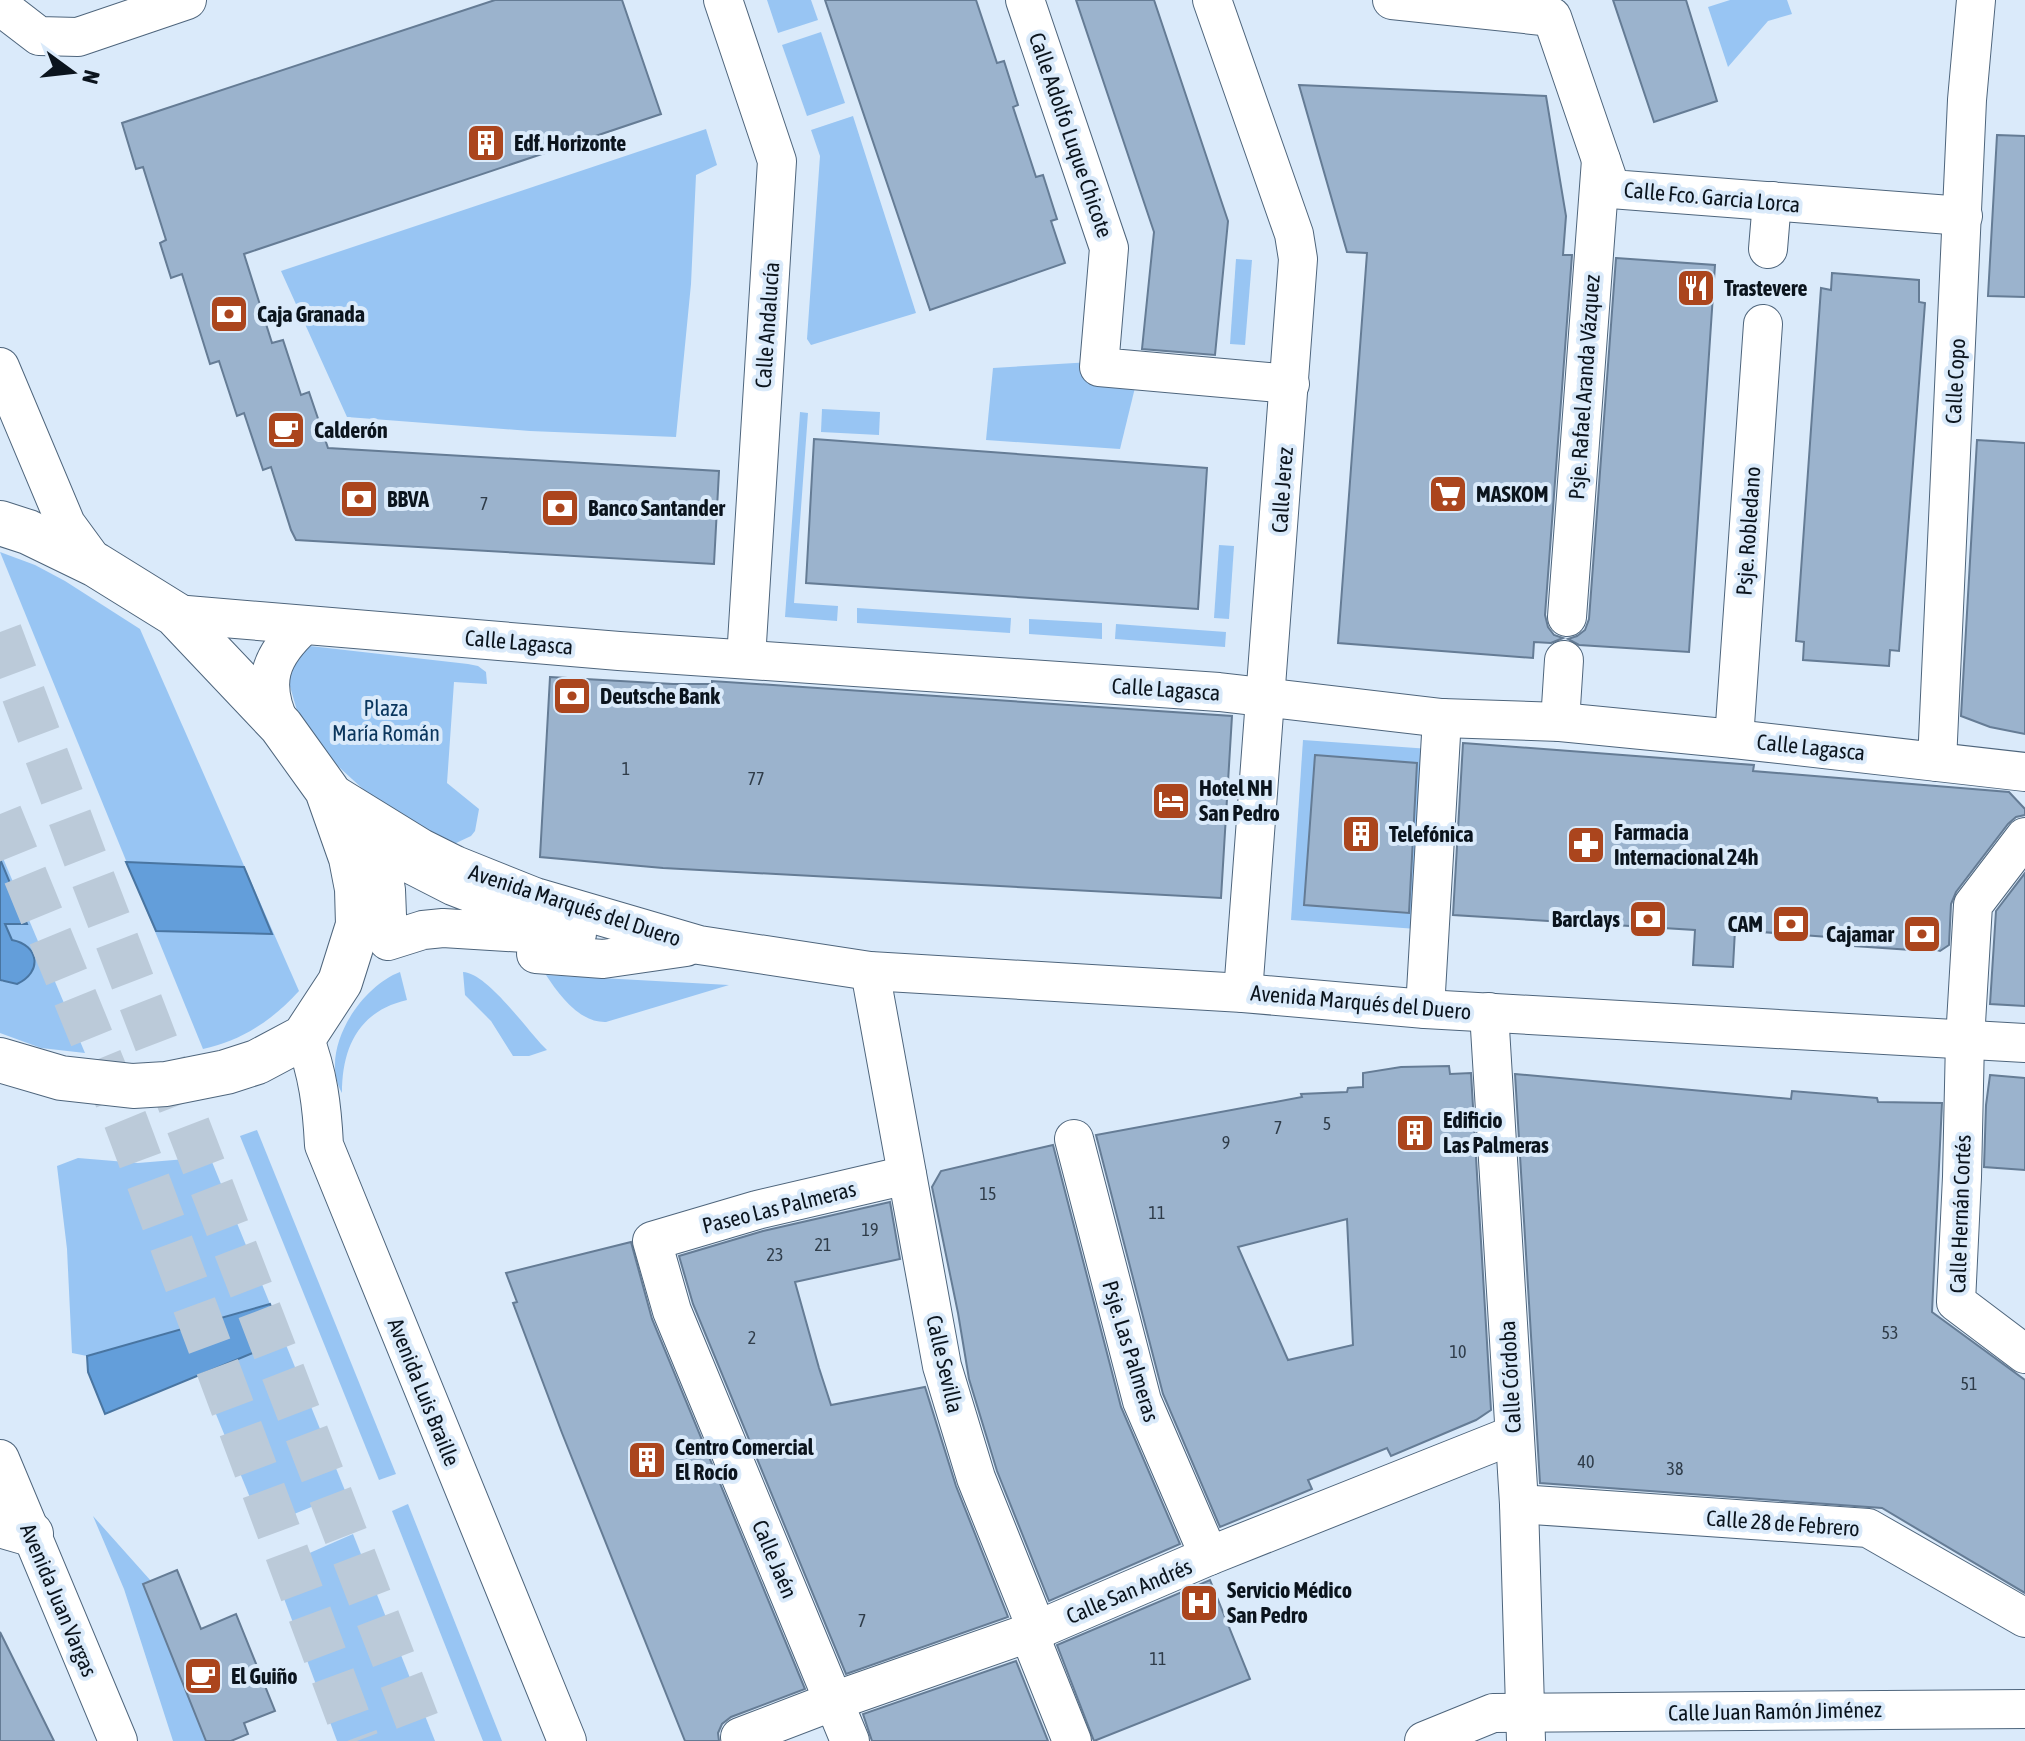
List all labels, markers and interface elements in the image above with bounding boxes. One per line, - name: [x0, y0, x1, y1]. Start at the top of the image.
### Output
- street label: Calle Adolfo Luque Chicote: [1024, 29, 1118, 241]
- north arrow: [32, 32, 112, 112]
- text: N: [77, 68, 106, 87]
- building icon: Edf. Horizonte: [465, 122, 507, 164]
- place label: Edf. Horizonte: [514, 130, 626, 156]
- street label: Calle Fco. Garcia Lorca: [1623, 176, 1801, 218]
- street label: Calle Andalucía: [750, 261, 784, 389]
- restaurant icon: Trastevere: [1675, 267, 1717, 309]
- street label: Psje. Rafael Aranda Vázquez: [1563, 274, 1605, 500]
- place label: Trastevere: [1724, 275, 1808, 301]
- bank icon: Caja Granada: [208, 293, 250, 335]
- place label: Caja Granada: [257, 301, 365, 327]
- street label: Calle Copo: [1940, 338, 1970, 424]
- cafe icon: Calderón: [265, 409, 307, 451]
- place label: Calderón: [314, 417, 388, 443]
- street label: Calle Jerez: [1266, 446, 1298, 534]
- street label: Psje. Robledano: [1731, 466, 1765, 596]
- supermarket icon: MASKOM: [1427, 473, 1469, 515]
- bank icon: BBVA: [338, 478, 380, 520]
- place label: MASKOM: [1476, 481, 1548, 507]
- place label: BBVA: [387, 486, 429, 512]
- bank icon: Banco Santander: [539, 487, 581, 529]
- house number: 7: [480, 493, 488, 514]
- place label: Banco Santander: [588, 495, 726, 521]
- street label: Calle Lagasca: [464, 624, 574, 660]
- street label: Calle Lagasca: [1111, 672, 1221, 706]
- bank icon: Deutsche Bank: [551, 675, 593, 717]
- place label: Deutsche Bank: [600, 683, 720, 709]
- park label: Plaza María Román: [332, 695, 440, 746]
- street label: Calle Lagasca: [1756, 728, 1866, 766]
- house number: 1: [622, 758, 630, 779]
- house number: 77: [748, 768, 764, 789]
- place label: Hotel NH San Pedro: [1199, 775, 1280, 826]
- hotel icon: Hotel NH San Pedro: [1150, 780, 1192, 822]
- building icon: Telefónica: [1340, 813, 1382, 855]
- place label: Farmacia Internacional 24h: [1614, 819, 1758, 870]
- place label: Telefónica: [1389, 821, 1473, 847]
- pharmacy icon: Farmacia Internacional 24h: [1565, 824, 1607, 866]
- street label: Avenida Marqués del Duero: [466, 858, 684, 952]
- bank icon: Barclays: [1627, 898, 1669, 940]
- bank icon: CAM: [1770, 903, 1812, 945]
- place label: Barclays: [1552, 906, 1620, 932]
- place label: CAM: [1728, 911, 1763, 937]
- bank icon: Cajamar: [1901, 913, 1943, 955]
- place label: Cajamar: [1826, 921, 1895, 947]
- street label: Avenida Marqués del Duero: [1250, 979, 1472, 1025]
- place label: Edificio Las Palmeras: [1443, 1107, 1549, 1158]
- building icon: Edificio Las Palmeras: [1394, 1112, 1436, 1154]
- house number: 5: [1323, 1113, 1331, 1134]
- house number: 7: [1274, 1117, 1282, 1138]
- house number: 9: [1222, 1132, 1230, 1153]
- street label: Calle Hernán Cortés: [1944, 1134, 1976, 1294]
- street label: Paseo Las Palmeras: [700, 1175, 859, 1239]
- house number: 15: [980, 1183, 996, 1204]
- house number: 11: [1149, 1202, 1165, 1223]
- house number: 19: [862, 1219, 878, 1240]
- house number: 21: [815, 1234, 831, 1255]
- house number: 23: [767, 1244, 783, 1265]
- street label: Psje. Las Palmeras: [1097, 1277, 1165, 1425]
- street label: Calle Sevilla: [921, 1313, 969, 1415]
- street label: Avenida Luis Braille: [383, 1314, 465, 1470]
- street label: Calle Córdoba: [1494, 1320, 1526, 1434]
- house number: 53: [1882, 1322, 1898, 1343]
- house number: 2: [748, 1327, 756, 1348]
- house number: 10: [1450, 1341, 1466, 1362]
- house number: 51: [1961, 1373, 1977, 1394]
- place label: Centro Comercial El Rocío: [675, 1434, 815, 1485]
- building icon: Centro Comercial El Rocío: [626, 1439, 668, 1481]
- house number: 40: [1578, 1451, 1594, 1472]
- house number: 38: [1667, 1458, 1683, 1479]
- street label: Calle 28 de Febrero: [1705, 1505, 1861, 1541]
- street label: Calle Jaén: [747, 1516, 803, 1602]
- street label: Avenida Juan Vargas: [15, 1520, 103, 1681]
- street label: Calle San Andrés: [1062, 1553, 1196, 1629]
- place label: Servicio Médico San Pedro: [1227, 1577, 1352, 1628]
- hospital icon: Servicio Médico San Pedro: [1178, 1582, 1220, 1624]
- house number: 7: [858, 1610, 866, 1631]
- house number: 11: [1150, 1648, 1166, 1669]
- cafe icon: El Guiño: [182, 1655, 224, 1697]
- place label: El Guiño: [231, 1663, 298, 1689]
- street label: Calle Juan Ramón Jiménez: [1668, 1696, 1882, 1726]

